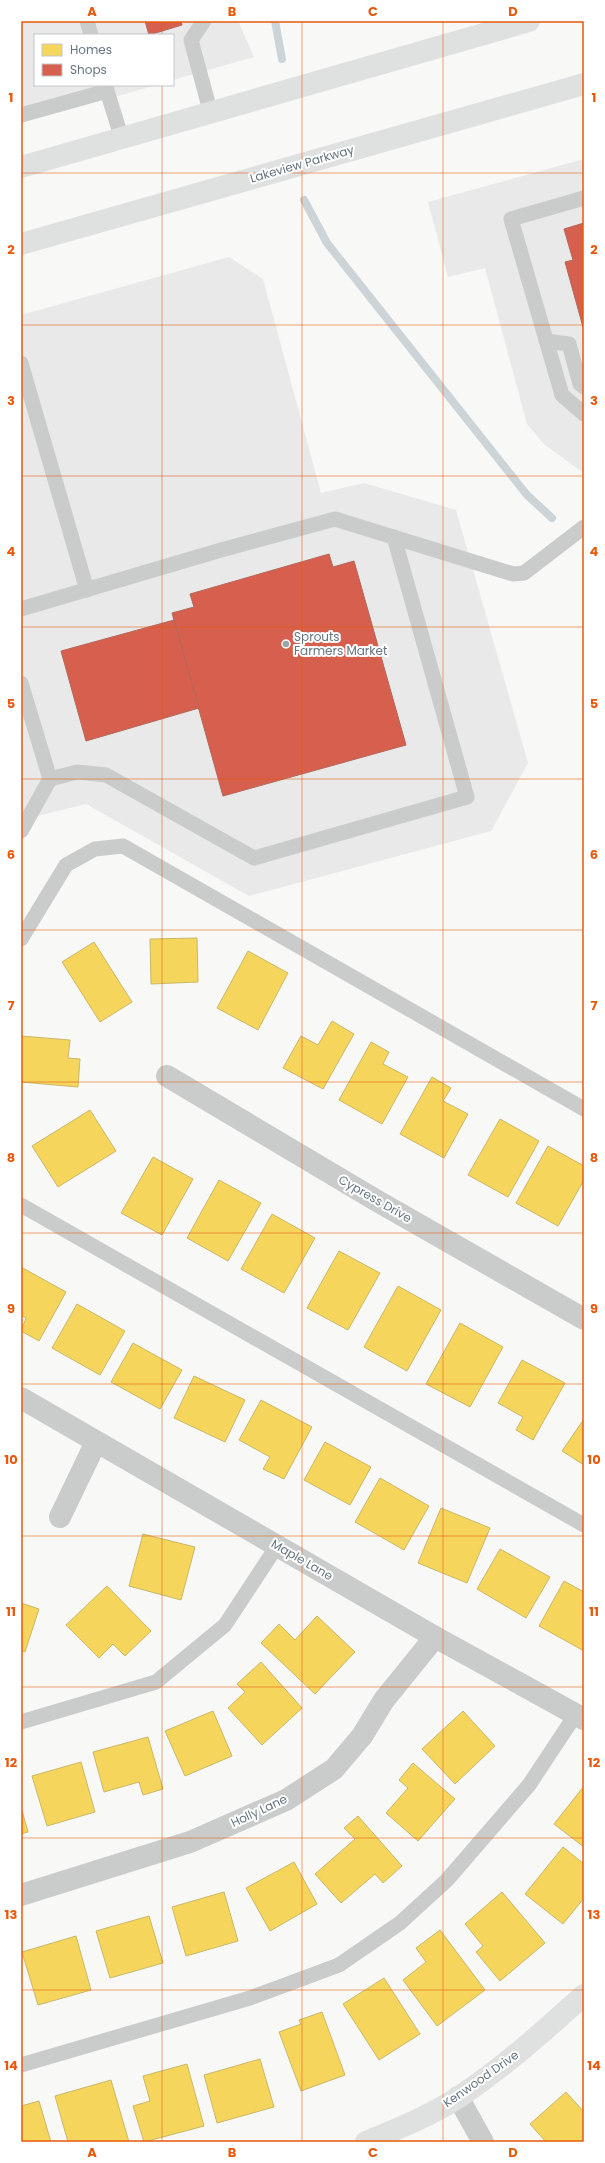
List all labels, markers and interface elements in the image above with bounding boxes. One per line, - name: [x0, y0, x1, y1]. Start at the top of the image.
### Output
- text: A: [87, 2, 97, 21]
- text: B: [228, 2, 237, 21]
- text: C: [368, 2, 378, 21]
- text: D: [508, 2, 518, 21]
- legend: [34, 34, 174, 86]
- text: Homes: [70, 41, 112, 58]
- text: Shops: [70, 61, 107, 78]
- text: 1: [9, 88, 13, 107]
- text: 1: [592, 88, 596, 107]
- street label: Lakeview Parkway: [248, 140, 356, 187]
- text: 2: [7, 240, 15, 259]
- text: 2: [590, 240, 598, 259]
- text: 3: [7, 391, 15, 410]
- text: 3: [590, 391, 598, 410]
- text: 4: [7, 542, 16, 561]
- text: 4: [590, 542, 599, 561]
- place label: Sprouts Farmers Market: [294, 628, 387, 659]
- marker: Sprouts Farmers Market: [281, 639, 291, 649]
- text: 5: [7, 694, 15, 713]
- text: 5: [590, 694, 598, 713]
- text: 6: [7, 845, 15, 864]
- text: 6: [590, 845, 598, 864]
- text: 7: [8, 996, 15, 1015]
- text: 7: [591, 996, 598, 1015]
- text: 8: [7, 1148, 15, 1167]
- text: 8: [590, 1148, 598, 1167]
- street label: Cypress Drive: [336, 1171, 415, 1226]
- text: 9: [7, 1299, 15, 1318]
- text: 9: [590, 1299, 598, 1318]
- text: 10: [4, 1450, 18, 1469]
- text: 10: [587, 1450, 601, 1469]
- street label: Maple Lane: [268, 1535, 336, 1584]
- text: 11: [6, 1602, 16, 1621]
- text: 11: [589, 1602, 599, 1621]
- text: 12: [5, 1753, 18, 1772]
- text: 12: [588, 1753, 601, 1772]
- street label: Holly Lane: [228, 1790, 290, 1831]
- text: 13: [5, 1905, 18, 1924]
- text: 13: [588, 1905, 601, 1924]
- street label: Kenwood Drive: [439, 2046, 522, 2111]
- text: 14: [4, 2056, 18, 2075]
- text: 14: [587, 2056, 601, 2075]
- text: A: [87, 2143, 97, 2162]
- text: B: [228, 2143, 237, 2162]
- text: C: [368, 2143, 378, 2162]
- text: D: [508, 2143, 518, 2162]

